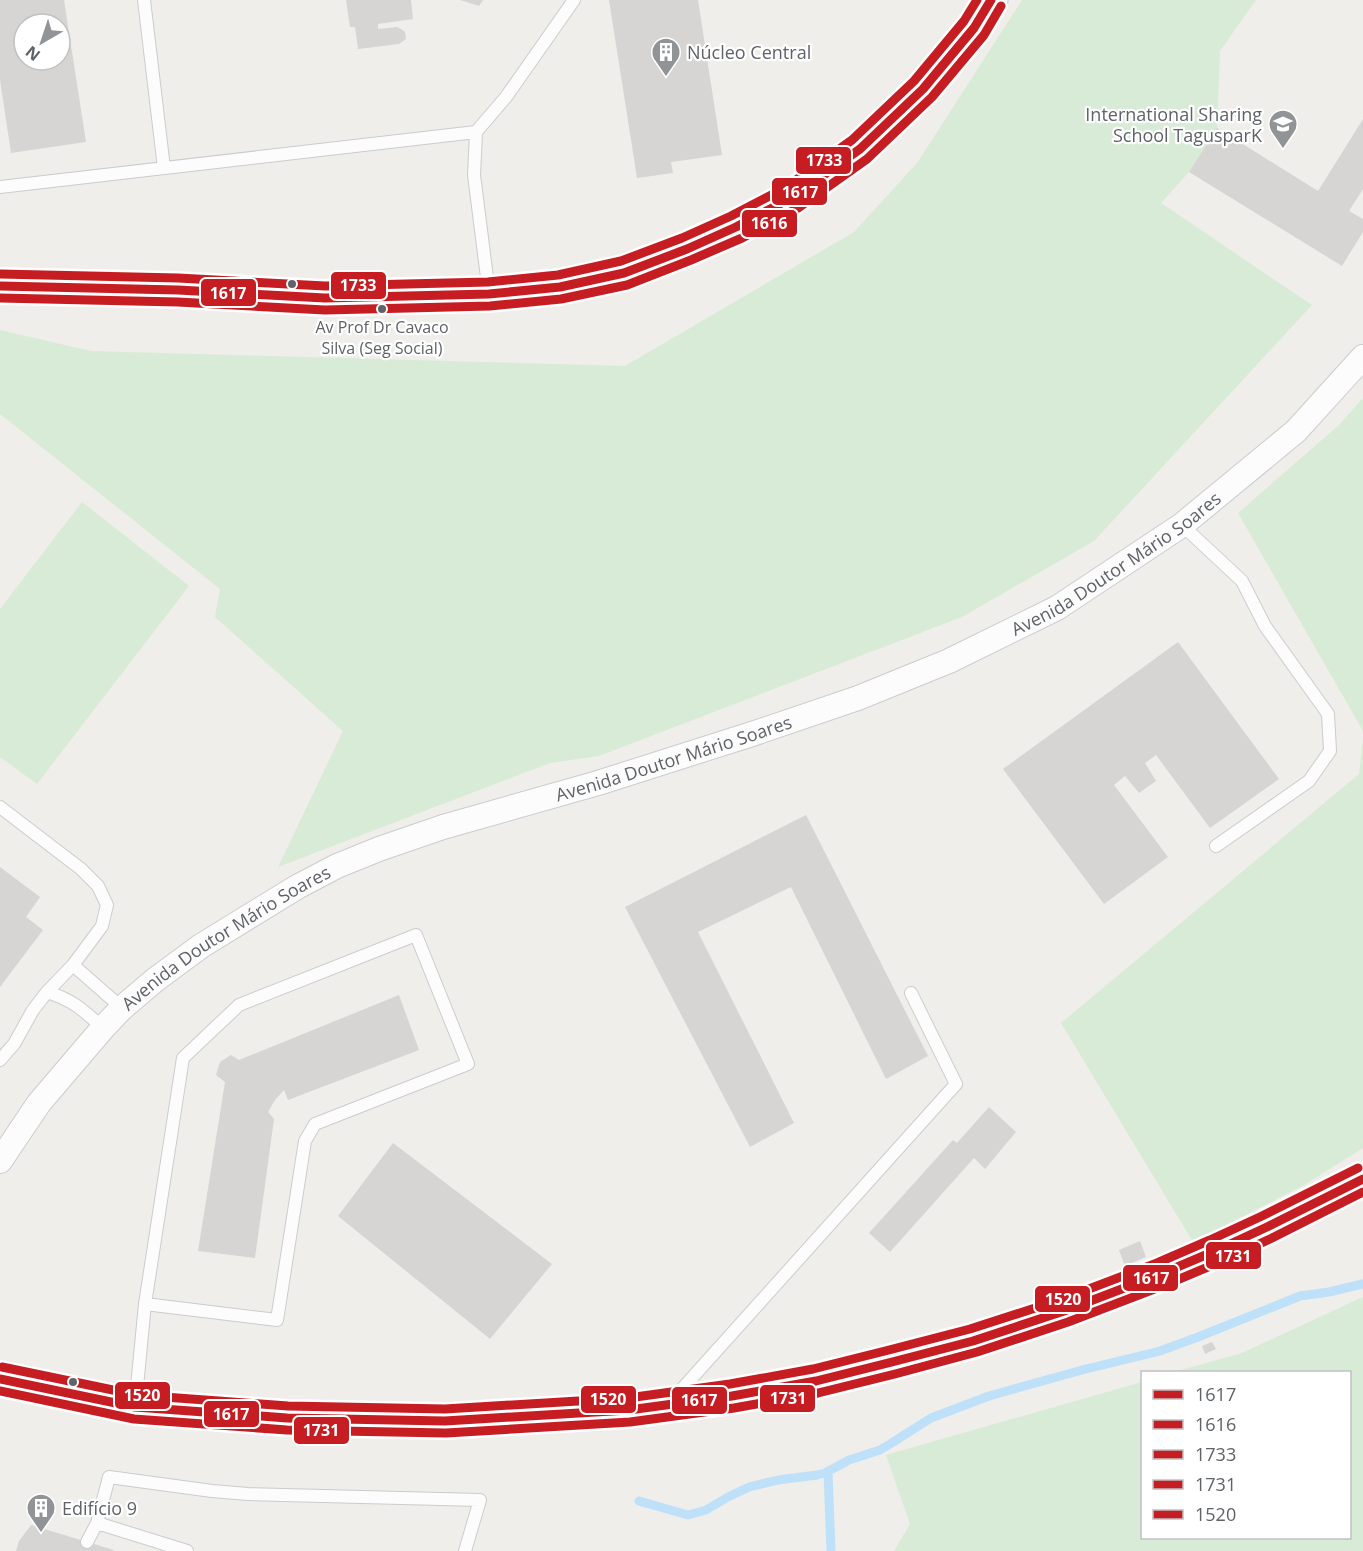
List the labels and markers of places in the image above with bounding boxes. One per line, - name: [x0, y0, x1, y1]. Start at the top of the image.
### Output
- building icon: Núcleo Central: [650, 36, 682, 78]
- place label: Núcleo Central: [687, 40, 811, 64]
- place label: International Sharing School TagusparK: [1085, 102, 1263, 147]
- school or university icon: International Sharing School TagusparK: [1267, 108, 1299, 150]
- unlabelled marker: [286, 278, 298, 290]
- marker: Av Prof Dr Cavaco Silva (Seg Social): [376, 303, 388, 315]
- place label: Av Prof Dr Cavaco Silva (Seg Social): [315, 316, 449, 359]
- unlabelled marker: [67, 1376, 79, 1388]
- building icon: Edifício 9: [25, 1492, 57, 1534]
- place label: Edifício 9: [62, 1496, 137, 1520]

